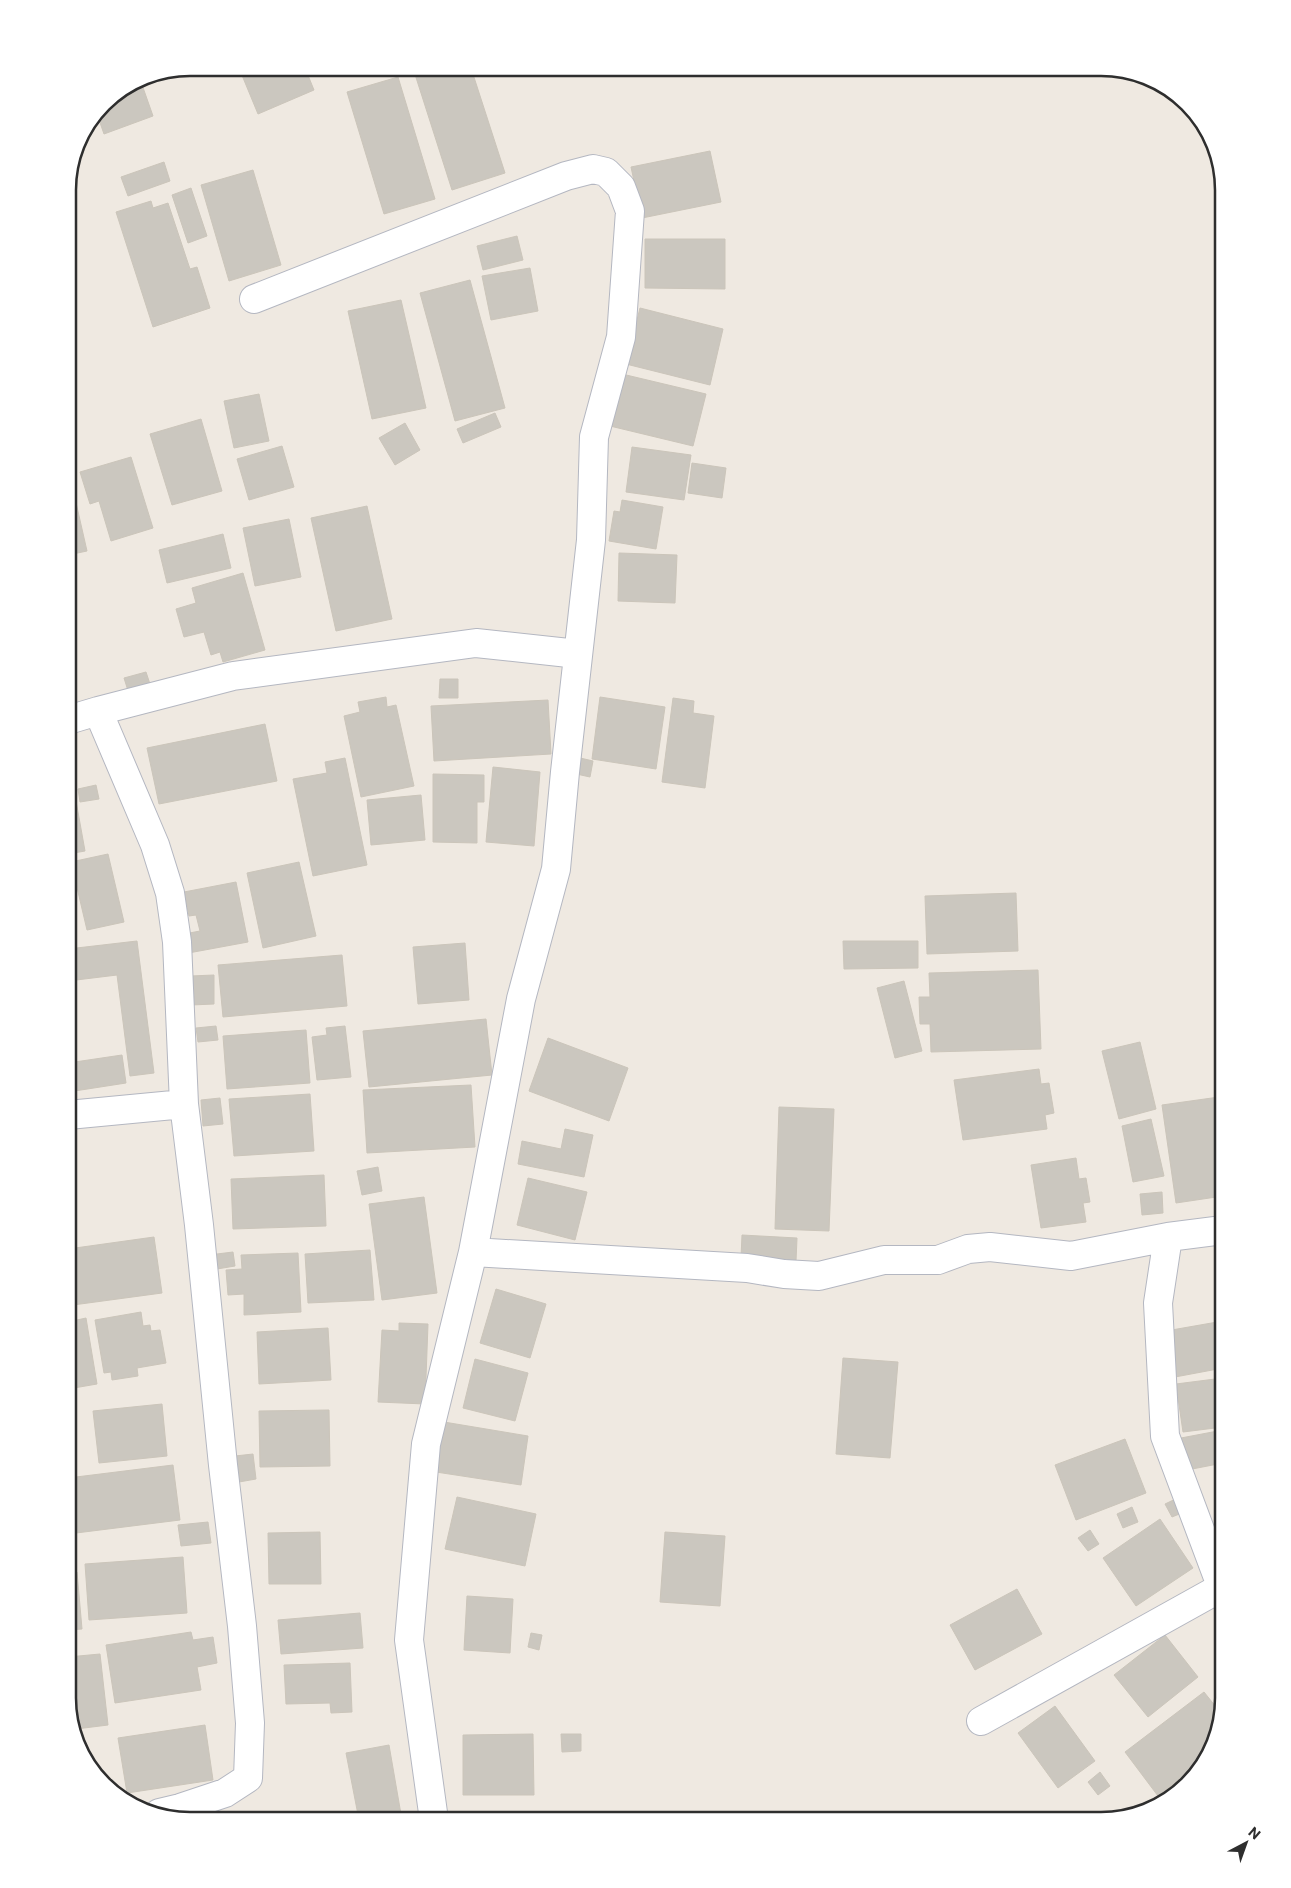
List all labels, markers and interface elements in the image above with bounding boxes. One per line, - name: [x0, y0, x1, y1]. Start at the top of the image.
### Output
- north arrow: [1221, 1818, 1271, 1868]
- text: N: [1245, 1823, 1264, 1843]

